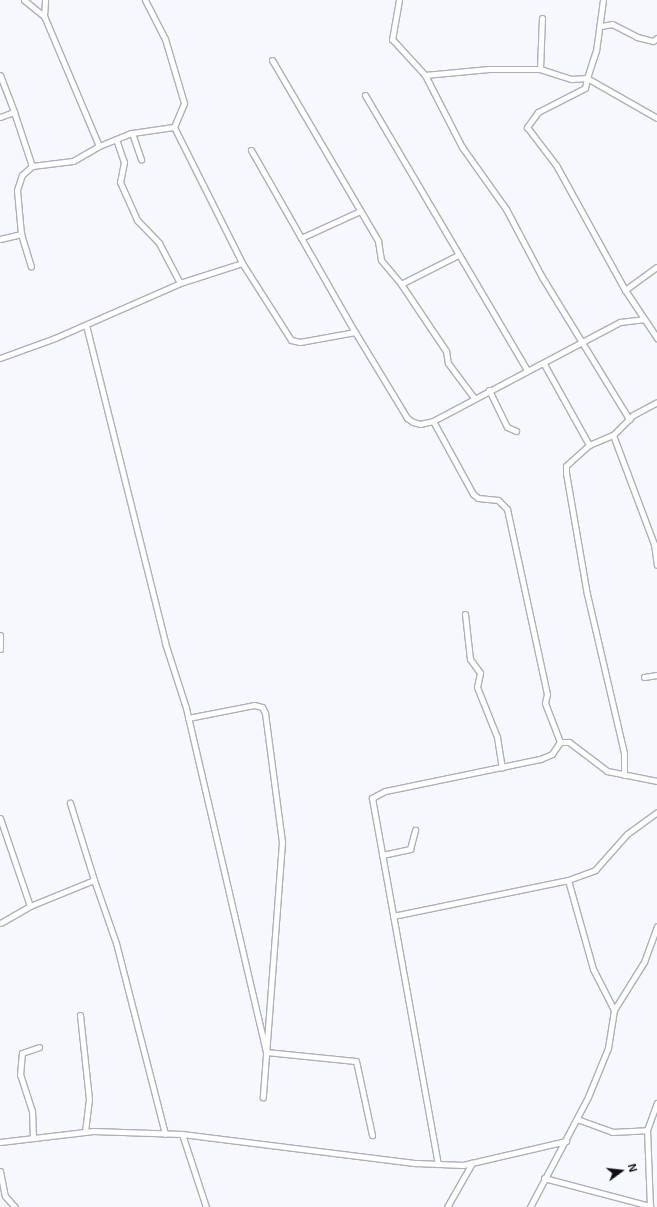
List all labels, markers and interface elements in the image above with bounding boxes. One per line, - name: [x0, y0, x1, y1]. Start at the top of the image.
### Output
- north arrow: [601, 1151, 641, 1191]
- text: N: [626, 1162, 639, 1173]

